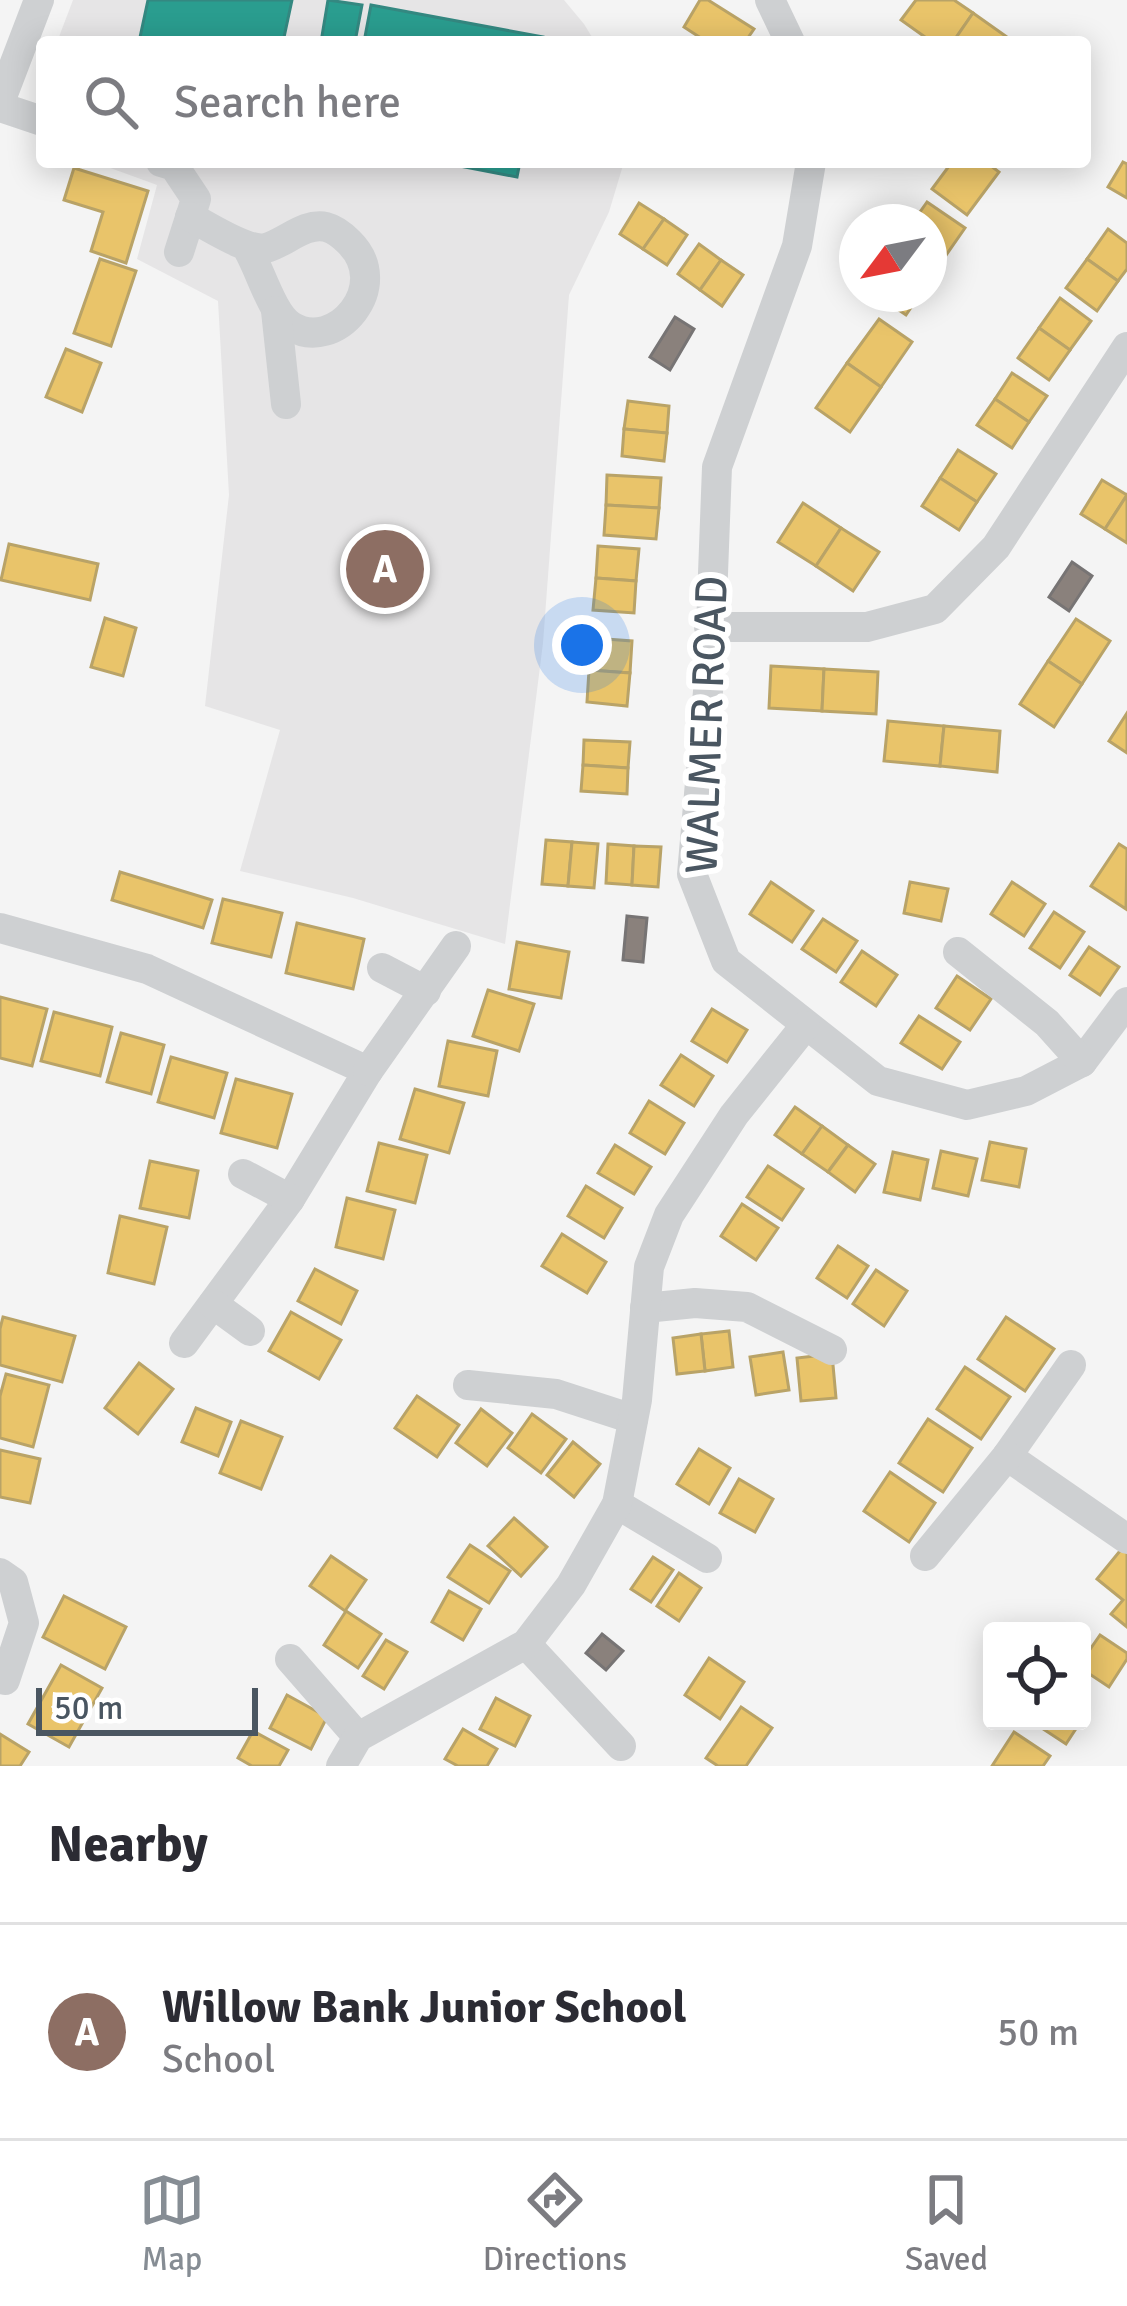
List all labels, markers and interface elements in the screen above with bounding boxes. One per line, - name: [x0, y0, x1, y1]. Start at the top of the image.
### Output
- search box: [36, 36, 1091, 168]
- icon: search: [78, 69, 144, 135]
- text: Search here: [174, 75, 401, 130]
- north arrow: [839, 204, 947, 312]
- pin: A: [346, 524, 424, 614]
- street label: WALMER ROAD: [674, 575, 740, 875]
- your location: [552, 615, 612, 675]
- map controls: [983, 1622, 1091, 1730]
- button: locate: [983, 1622, 1091, 1730]
- scale bar: [36, 1682, 258, 1735]
- text: 50 m: [54, 1688, 123, 1729]
- text: Nearby: [48, 1813, 208, 1876]
- text: Willow Bank Junior School: [162, 1980, 687, 2035]
- text: A: [75, 2008, 99, 2056]
- text: 50 m: [997, 2008, 1079, 2056]
- text: School: [162, 2035, 275, 2083]
- tab: Map: [139, 2167, 205, 2280]
- tab: Directions: [483, 2167, 627, 2280]
- tab: Saved: [905, 2167, 988, 2280]

